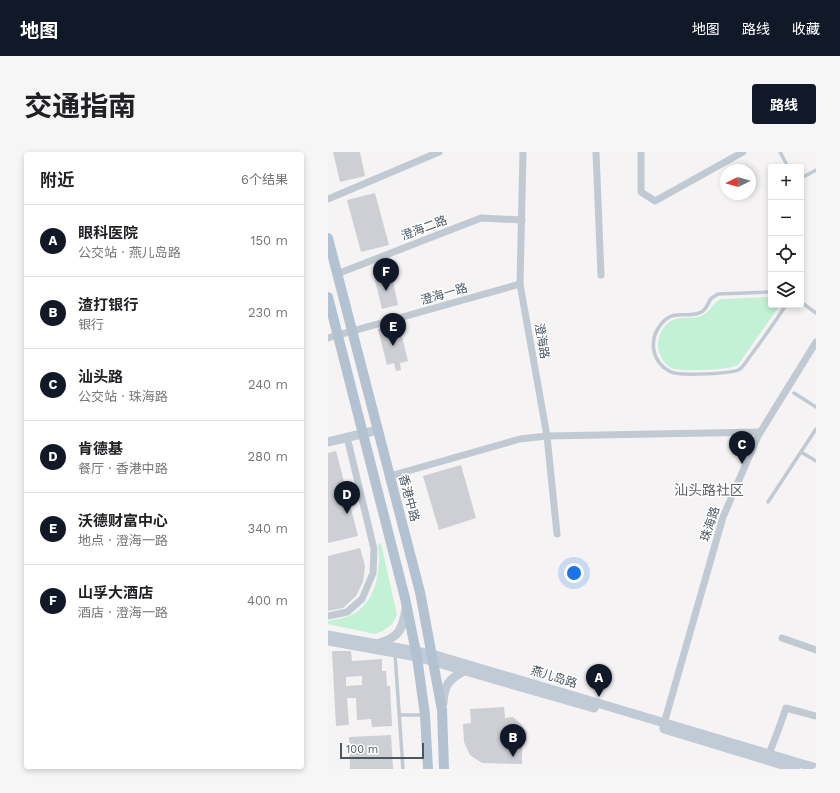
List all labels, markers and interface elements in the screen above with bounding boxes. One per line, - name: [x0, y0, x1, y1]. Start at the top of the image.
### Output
- text: 地图: [20, 19, 58, 42]
- text: 地图: [692, 21, 720, 37]
- text: 路线: [742, 21, 770, 37]
- text: 收藏: [792, 21, 820, 37]
- button: 路线: [752, 84, 816, 124]
- text: 交通指南: [24, 90, 136, 123]
- north arrow: [720, 164, 756, 200]
- map controls: [768, 164, 804, 308]
- button: +: [768, 164, 804, 200]
- text: 附近: [40, 170, 74, 190]
- text: 6个结果: [241, 172, 288, 187]
- button: −: [768, 200, 804, 236]
- street label: 澄海二路: [399, 213, 449, 243]
- text: 眼科医院: [78, 224, 138, 242]
- text: A: [49, 233, 57, 248]
- text: 150 m: [250, 233, 288, 248]
- button: locate: [768, 236, 804, 272]
- text: 公交站 · 燕儿岛路: [78, 245, 181, 260]
- pin: F: [373, 258, 399, 291]
- button: layers: [768, 272, 804, 308]
- street label: 澄海一路: [419, 281, 469, 307]
- text: 渣打银行: [78, 296, 138, 314]
- text: B: [49, 305, 57, 320]
- text: 230 m: [248, 305, 288, 320]
- pin: E: [380, 313, 406, 346]
- text: 银行: [78, 317, 104, 332]
- street label: 澄海路: [532, 322, 552, 360]
- text: 汕头路: [78, 368, 123, 386]
- text: C: [49, 377, 57, 392]
- text: 240 m: [248, 377, 288, 392]
- text: 公交站 · 珠海路: [78, 389, 168, 404]
- pin: C: [729, 431, 755, 464]
- text: 肯德基: [78, 440, 123, 458]
- text: D: [48, 449, 58, 464]
- text: 280 m: [248, 449, 288, 464]
- text: 餐厅 · 香港中路: [78, 461, 168, 476]
- street label: 香港中路: [396, 473, 422, 523]
- pin: D: [334, 481, 360, 514]
- district label: 汕头路社区: [674, 482, 744, 498]
- street label: 珠海路: [698, 505, 722, 543]
- text: 沃德财富中心: [78, 512, 168, 530]
- text: E: [49, 521, 57, 536]
- text: 340 m: [248, 521, 288, 536]
- text: 地点 · 澄海一路: [78, 533, 168, 548]
- your location: [564, 563, 584, 583]
- text: 山孚大酒店: [78, 584, 153, 602]
- text: F: [49, 593, 57, 608]
- text: 400 m: [247, 593, 288, 608]
- text: 酒店 · 澄海一路: [78, 605, 168, 620]
- street label: 燕儿岛路: [529, 663, 579, 691]
- pin: A: [586, 664, 612, 697]
- pin: B: [500, 724, 526, 757]
- scale bar: [340, 741, 424, 760]
- text: 100 m: [346, 743, 378, 756]

